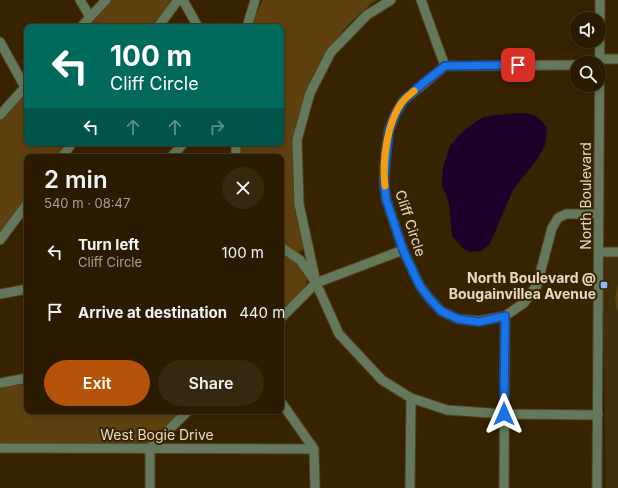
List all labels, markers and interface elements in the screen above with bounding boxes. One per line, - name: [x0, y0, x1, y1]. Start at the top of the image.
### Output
- map controls: [570, 12, 606, 92]
- button: sound: [570, 12, 606, 48]
- text: 100 m: [110, 39, 192, 73]
- icon: left: [44, 40, 96, 92]
- pin: [501, 48, 535, 82]
- icon: arrive: [507, 54, 529, 76]
- button: search: [570, 56, 606, 92]
- text: Cliff Circle: [110, 73, 199, 94]
- icon: left: [80, 116, 102, 138]
- icon: ahead: [122, 116, 144, 138]
- icon: ahead: [164, 116, 186, 138]
- icon: right: [206, 116, 228, 138]
- street label: North Boulevard: [577, 142, 594, 250]
- text: 2 min: [44, 165, 108, 194]
- button: close: [222, 167, 264, 209]
- street label: Cliff Circle: [392, 188, 430, 258]
- text: 540 m · 08:47: [44, 195, 130, 211]
- text: Turn left: [78, 235, 139, 254]
- icon: left: [44, 241, 66, 263]
- text: 100 m: [222, 243, 264, 262]
- text: Cliff Circle: [78, 254, 142, 270]
- place label: North Boulevard @ Bougainvillea Avenue: [449, 269, 596, 302]
- marker: North Boulevard @ Bougainvillea Avenue: [599, 280, 609, 290]
- icon: arrive: [44, 301, 66, 323]
- text: Arrive at destination: [78, 303, 227, 322]
- text: 440 m: [239, 303, 285, 322]
- button: Exit: [44, 360, 150, 406]
- button: Share: [158, 360, 264, 406]
- position arrow: [483, 393, 525, 435]
- street label: West Bogie Drive: [100, 426, 214, 443]

